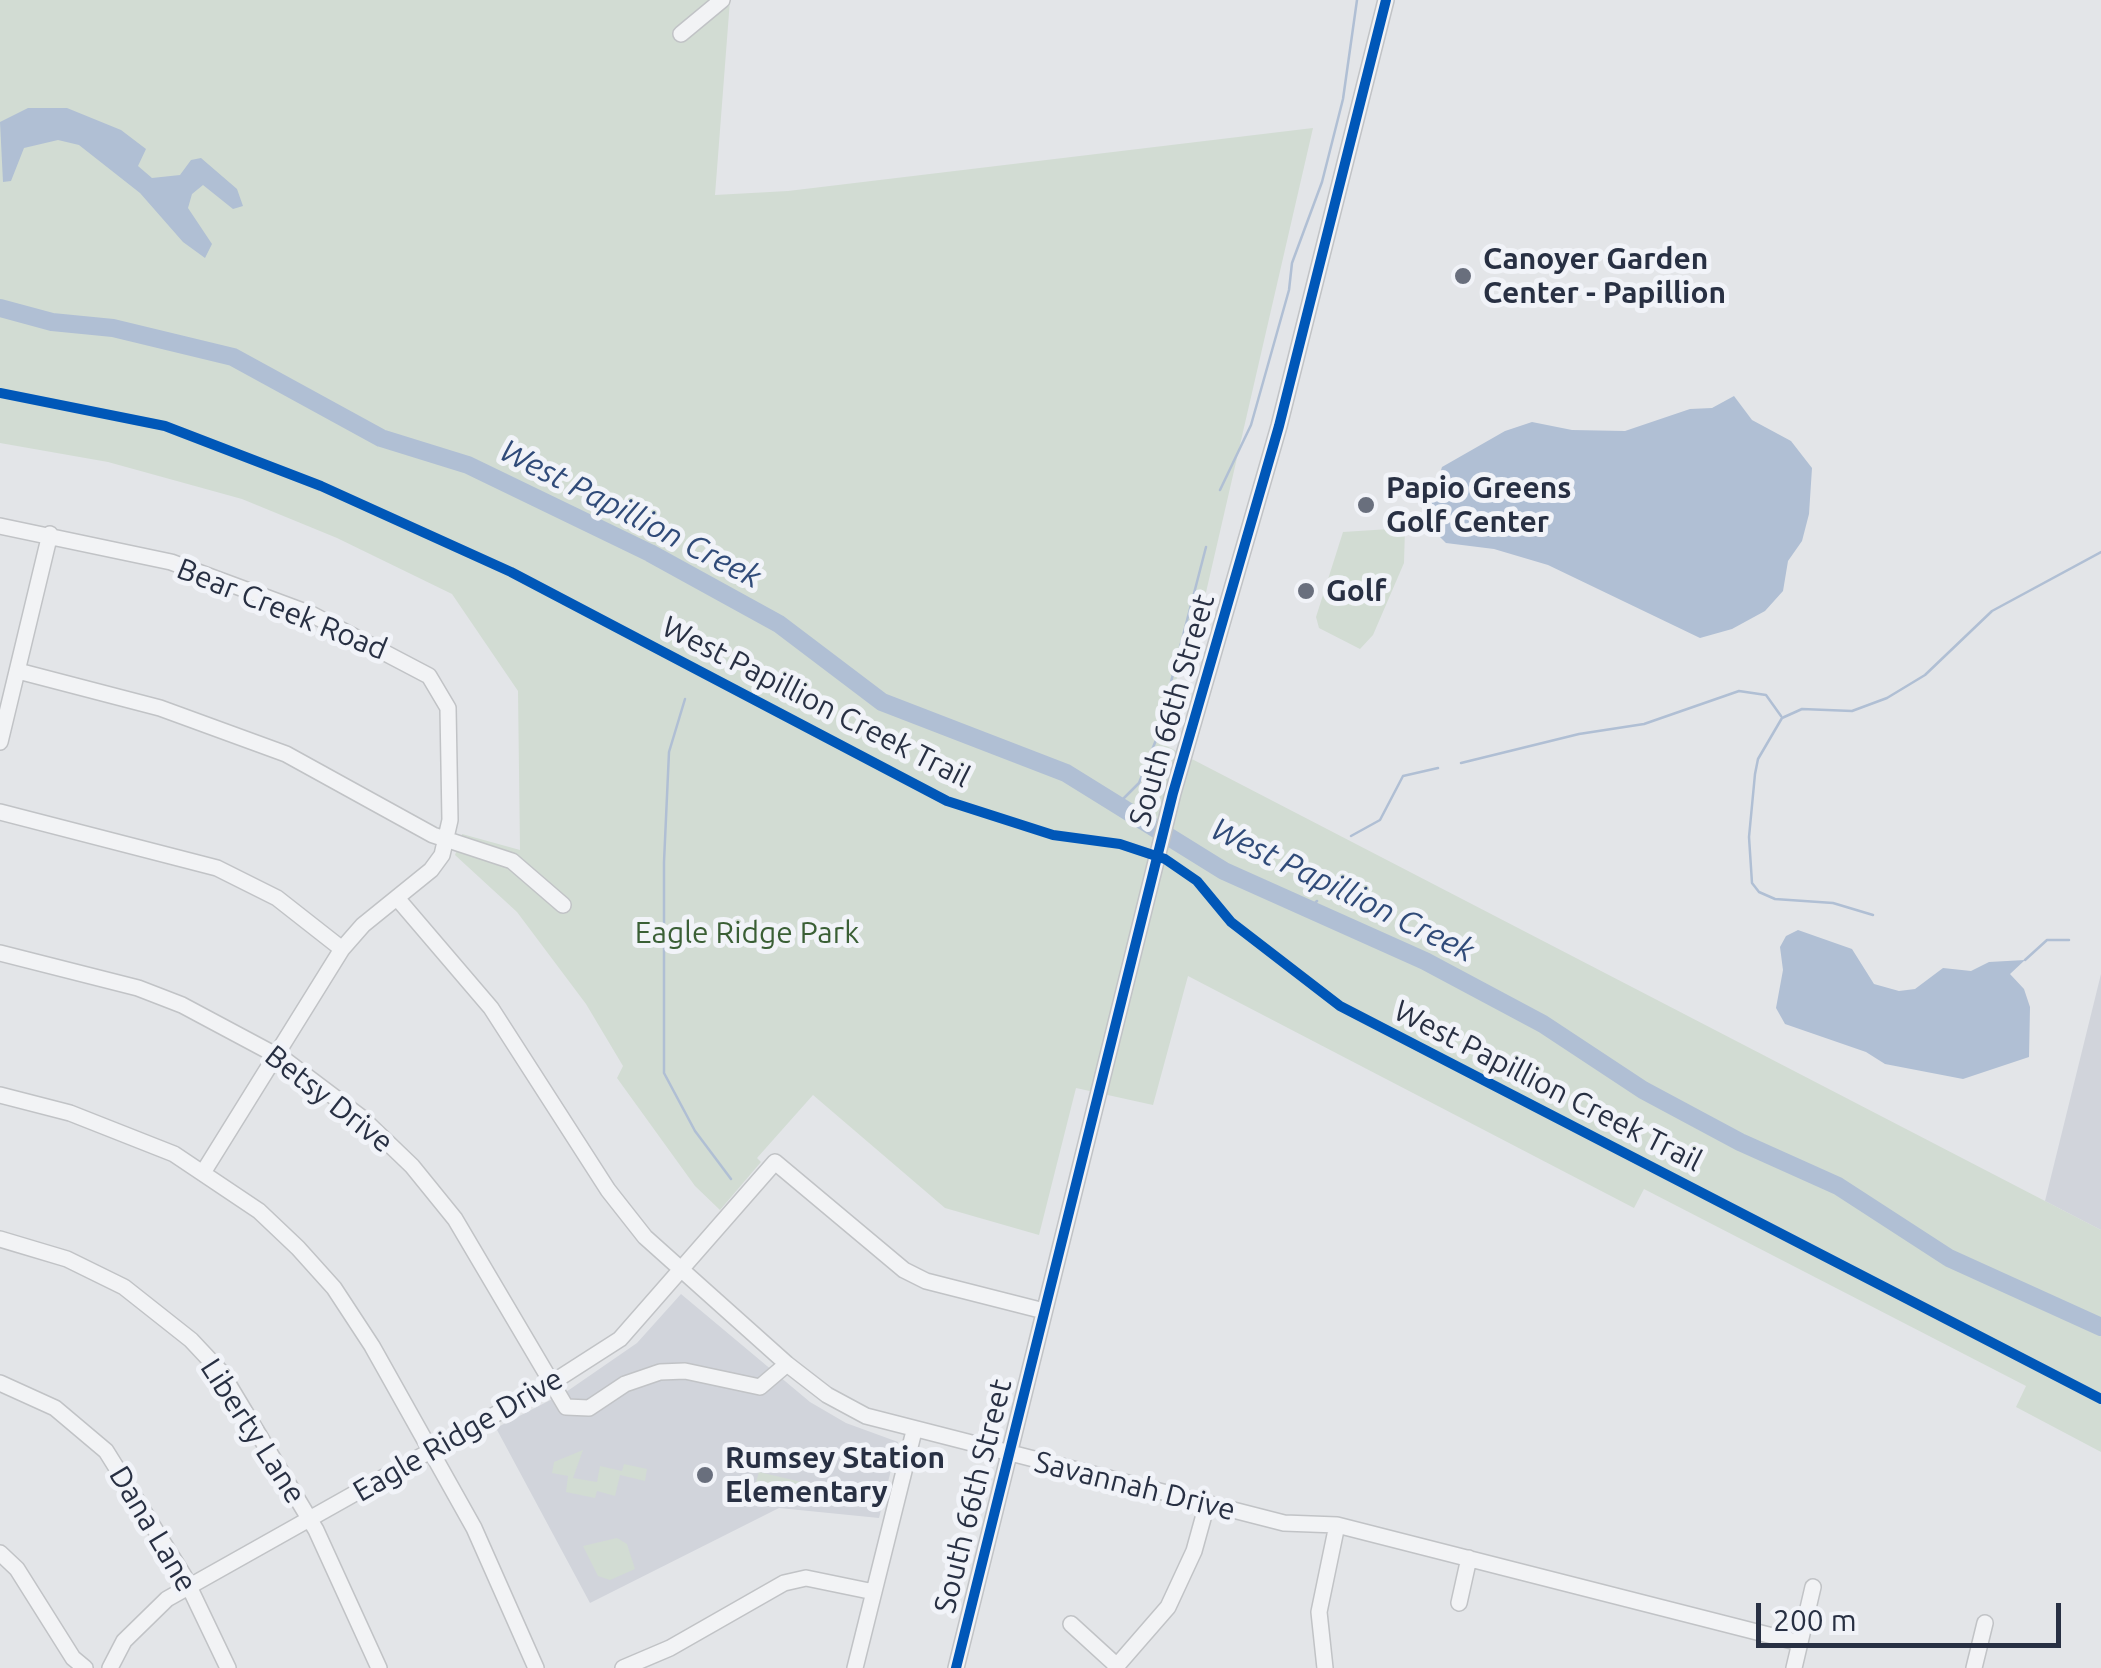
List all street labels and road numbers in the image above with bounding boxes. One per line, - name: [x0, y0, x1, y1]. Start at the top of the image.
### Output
- street label: Bear Creek Road: [172, 550, 392, 668]
- street label: South 66th Street: [1122, 590, 1222, 830]
- street label: West Papillion Creek Trail: [656, 609, 976, 795]
- street label: West Papillion Creek Trail: [1388, 993, 1708, 1179]
- street label: Betsy Drive: [258, 1038, 400, 1160]
- street label: Liberty Lane: [193, 1352, 313, 1510]
- street label: Eagle Ridge Drive: [347, 1360, 569, 1510]
- street label: South 66th Street: [927, 1375, 1019, 1617]
- street label: Savannah Drive: [1031, 1444, 1239, 1528]
- street label: Dana Lane: [101, 1460, 205, 1598]

